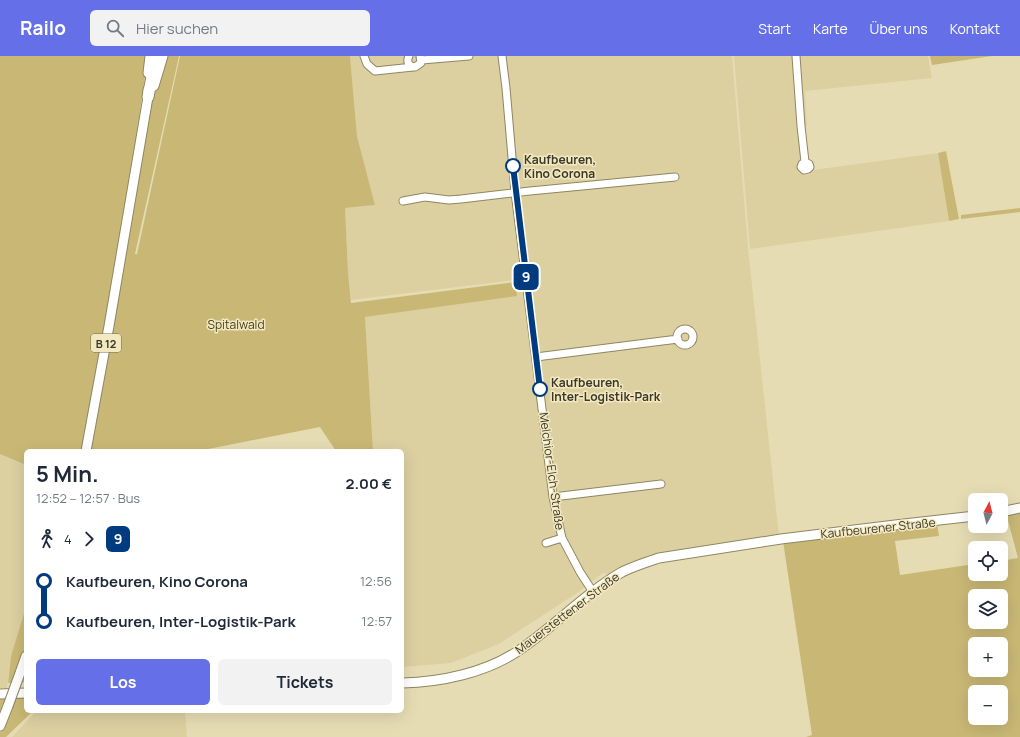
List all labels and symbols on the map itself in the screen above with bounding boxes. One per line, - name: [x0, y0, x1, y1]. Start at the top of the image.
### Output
- place label: Kaufbeuren, Kino Corona: [524, 151, 596, 182]
- marker: Kaufbeuren, Kino Corona: [505, 158, 521, 174]
- line badge: 9: [513, 264, 539, 290]
- park label: Spitalwald: [207, 316, 265, 333]
- road number: B 12: [91, 334, 121, 352]
- place label: Kaufbeuren, Inter-Logistik-Park: [551, 374, 661, 405]
- marker: Kaufbeuren, Inter-Logistik-Park: [532, 381, 548, 397]
- street label: Melchior-Elch-Straße: [535, 411, 569, 531]
- north arrow: [968, 493, 1008, 533]
- street label: Kaufbeurener Straße: [820, 513, 936, 543]
- street label: Mauerstettener Straße: [511, 568, 623, 658]

